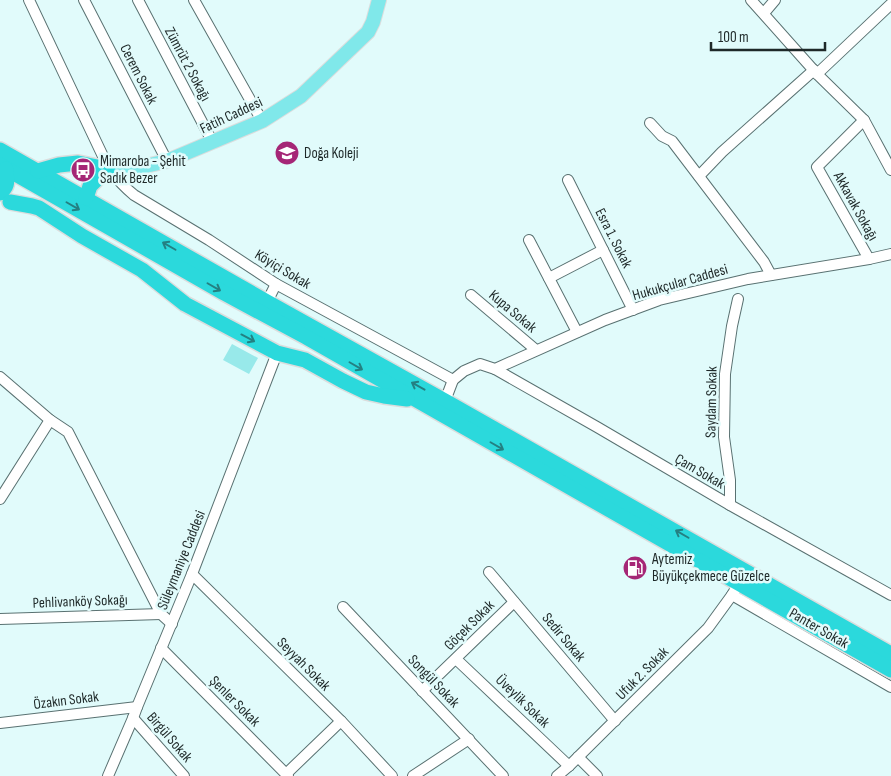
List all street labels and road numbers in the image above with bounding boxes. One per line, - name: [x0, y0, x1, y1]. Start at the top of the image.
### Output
- street label: Zümrüt 2 Sokağı: [160, 24, 215, 104]
- street label: Cerem Sokak: [115, 41, 162, 108]
- street label: Fatih Caddesi: [197, 93, 266, 138]
- street label: Akkavak Sokağı: [828, 167, 882, 244]
- street label: Esra 1. Sokak: [590, 205, 637, 272]
- street label: Köyiçi Sokak: [251, 245, 315, 294]
- street label: Hukukçular Caddesi: [630, 260, 730, 305]
- street label: Kupa Sokak: [485, 286, 541, 337]
- street label: Saydam Sokak: [701, 366, 722, 438]
- street label: Çam Sokak: [671, 450, 728, 493]
- street label: Süleymaniye Caddesi: [153, 508, 210, 613]
- street label: Pehlivanköy Sokağı: [32, 590, 128, 613]
- street label: Göçek Sokak: [440, 596, 499, 655]
- street label: Panter Sokak: [786, 604, 852, 653]
- street label: Sedir Sokak: [538, 609, 590, 666]
- street label: Seyyah Sokak: [273, 634, 335, 695]
- street label: Ufuk 2. Sokak: [612, 643, 673, 704]
- street label: Songül Sokak: [404, 651, 464, 712]
- street label: Üveylik Sokak: [491, 671, 554, 732]
- street label: Şenler Sokak: [205, 672, 264, 731]
- street label: Özakın Sokak: [32, 687, 100, 714]
- street label: Birgül Sokak: [143, 708, 197, 767]

